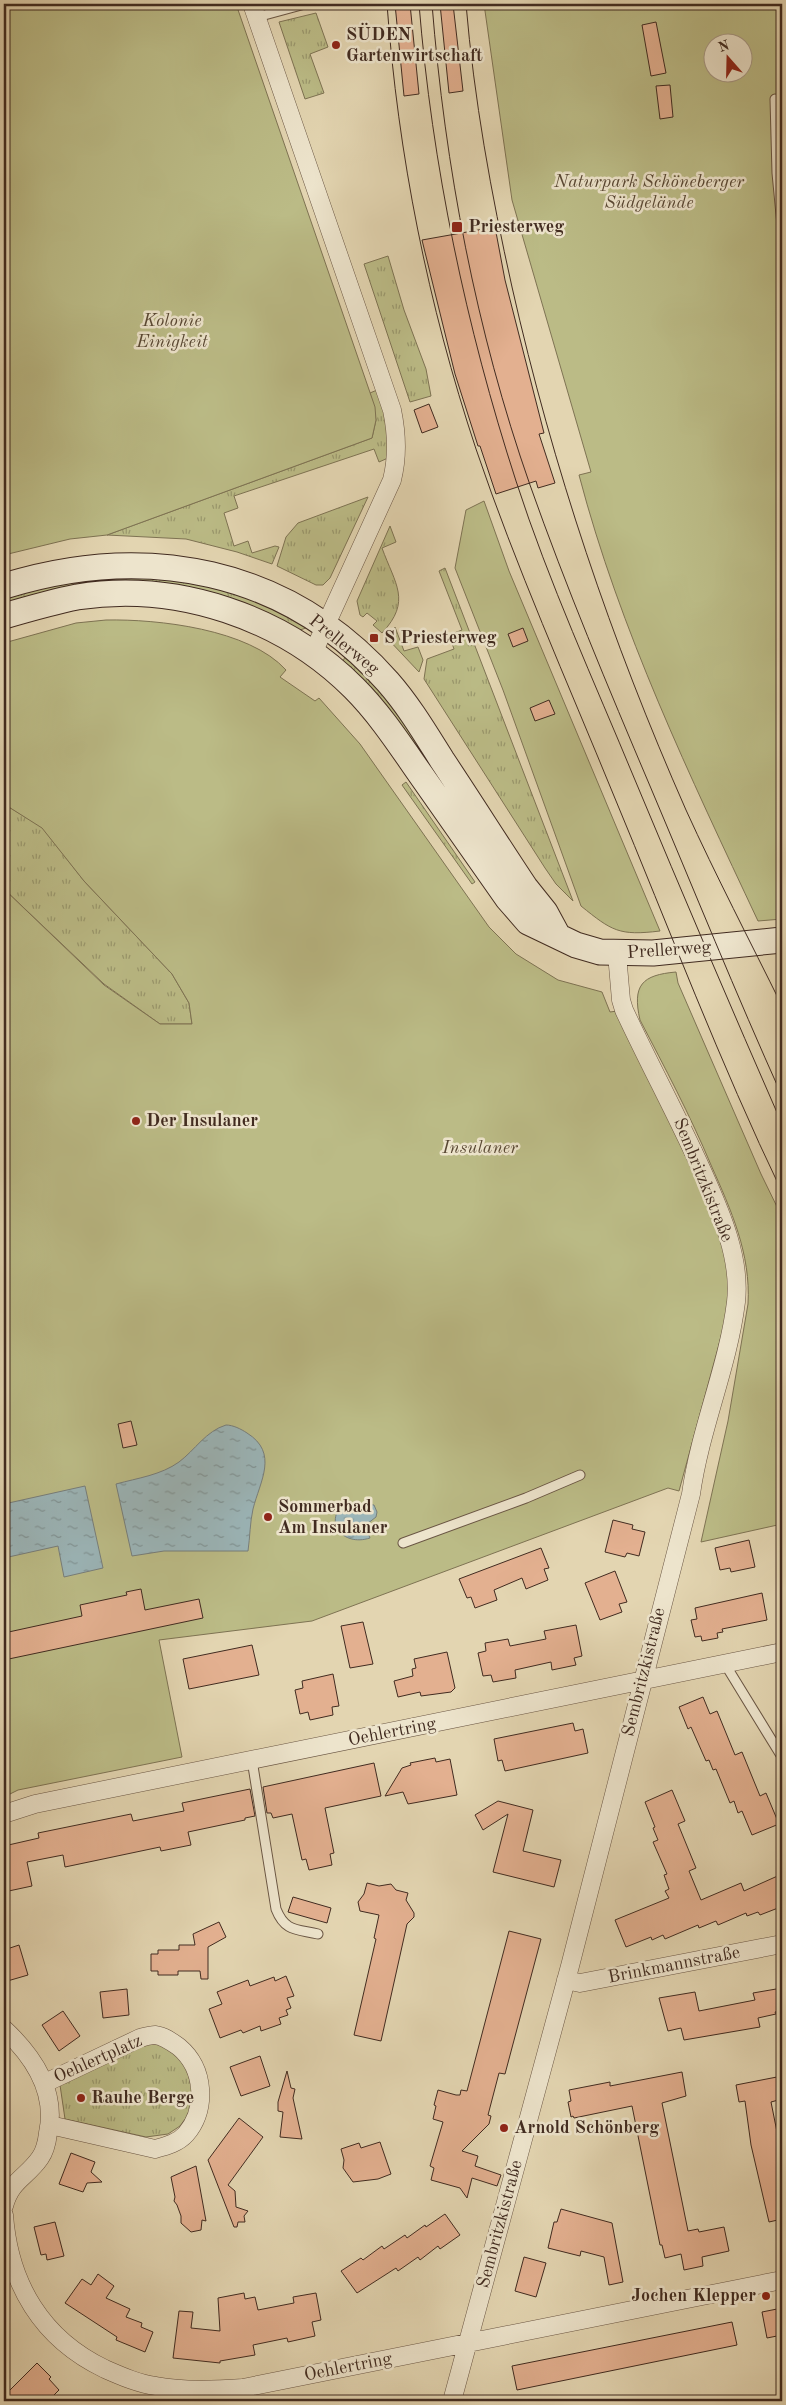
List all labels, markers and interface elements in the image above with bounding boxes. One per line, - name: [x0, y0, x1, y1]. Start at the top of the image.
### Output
- place label: SÜDEN Gartenwirtschaft: [346, 22, 483, 65]
- north arrow: [704, 32, 754, 82]
- text: N: [716, 38, 732, 55]
- marker: SÜDEN Gartenwirtschaft: [330, 39, 342, 51]
- park label: Naturpark Schöneberger Südgelände: [553, 173, 745, 212]
- place label: Priesterweg: [468, 218, 564, 236]
- marker: Priesterweg: [450, 220, 464, 234]
- park label: Kolonie Einigkeit: [135, 312, 208, 351]
- street label: Prellerweg: [306, 611, 383, 679]
- place label: S Priesterweg: [384, 629, 497, 647]
- marker: S Priesterweg: [368, 632, 380, 644]
- street label: Prellerweg: [626, 938, 712, 962]
- place label: Der Insulaner: [146, 1112, 258, 1130]
- marker: Der Insulaner: [130, 1115, 142, 1127]
- street label: Sembritzkistraße: [670, 1116, 736, 1244]
- park label: Insulaner: [441, 1139, 519, 1157]
- place label: Sommerbad Am Insulaner: [278, 1498, 388, 1537]
- marker: Sommerbad Am Insulaner: [262, 1511, 274, 1523]
- street label: Sembritzkistraße: [619, 1606, 669, 1738]
- street label: Oehlertring: [347, 1715, 438, 1749]
- street label: Brinkmannstraße: [606, 1943, 742, 1987]
- street label: Oehlertplatz: [51, 2031, 145, 2087]
- place label: Rauhe Berge: [91, 2089, 194, 2107]
- marker: Rauhe Berge: [75, 2092, 87, 2104]
- place label: Arnold Schönberg: [514, 2119, 659, 2137]
- marker: Arnold Schönberg: [498, 2122, 510, 2134]
- street label: Sembritzkistraße: [474, 2158, 526, 2290]
- place label: Jochen Klepper: [631, 2287, 756, 2305]
- marker: Jochen Klepper: [760, 2290, 772, 2302]
- street label: Oehlertring: [303, 2350, 394, 2384]

